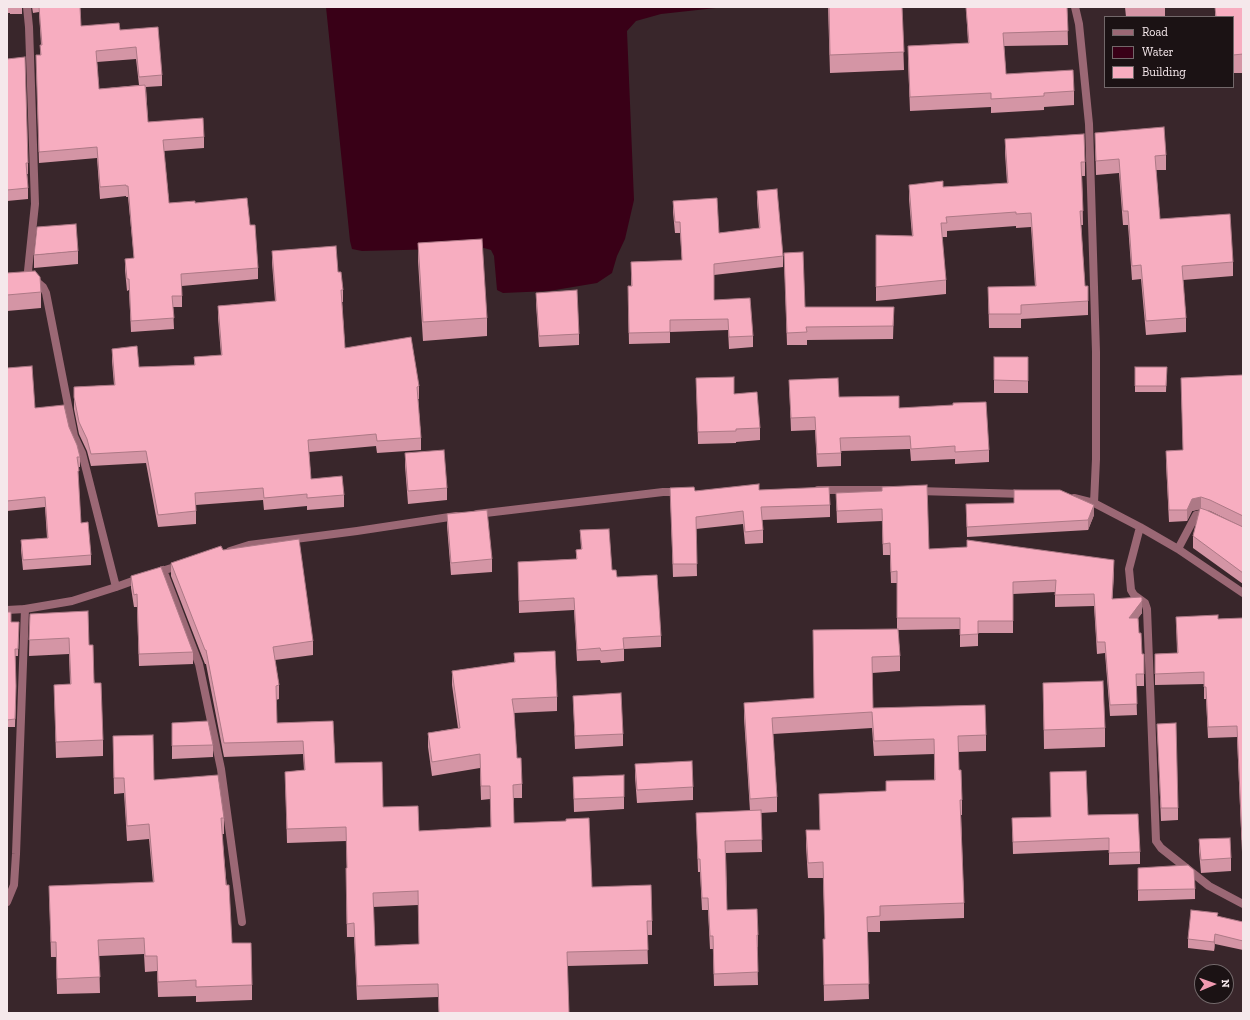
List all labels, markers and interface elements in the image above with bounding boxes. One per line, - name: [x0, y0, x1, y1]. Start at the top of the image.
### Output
- legend: [1104, 16, 1234, 88]
- text: Road: [1142, 25, 1168, 39]
- text: Water: [1142, 45, 1174, 59]
- text: Building: [1142, 65, 1186, 79]
- north arrow: [1194, 964, 1234, 1004]
- text: N: [1219, 979, 1232, 988]

